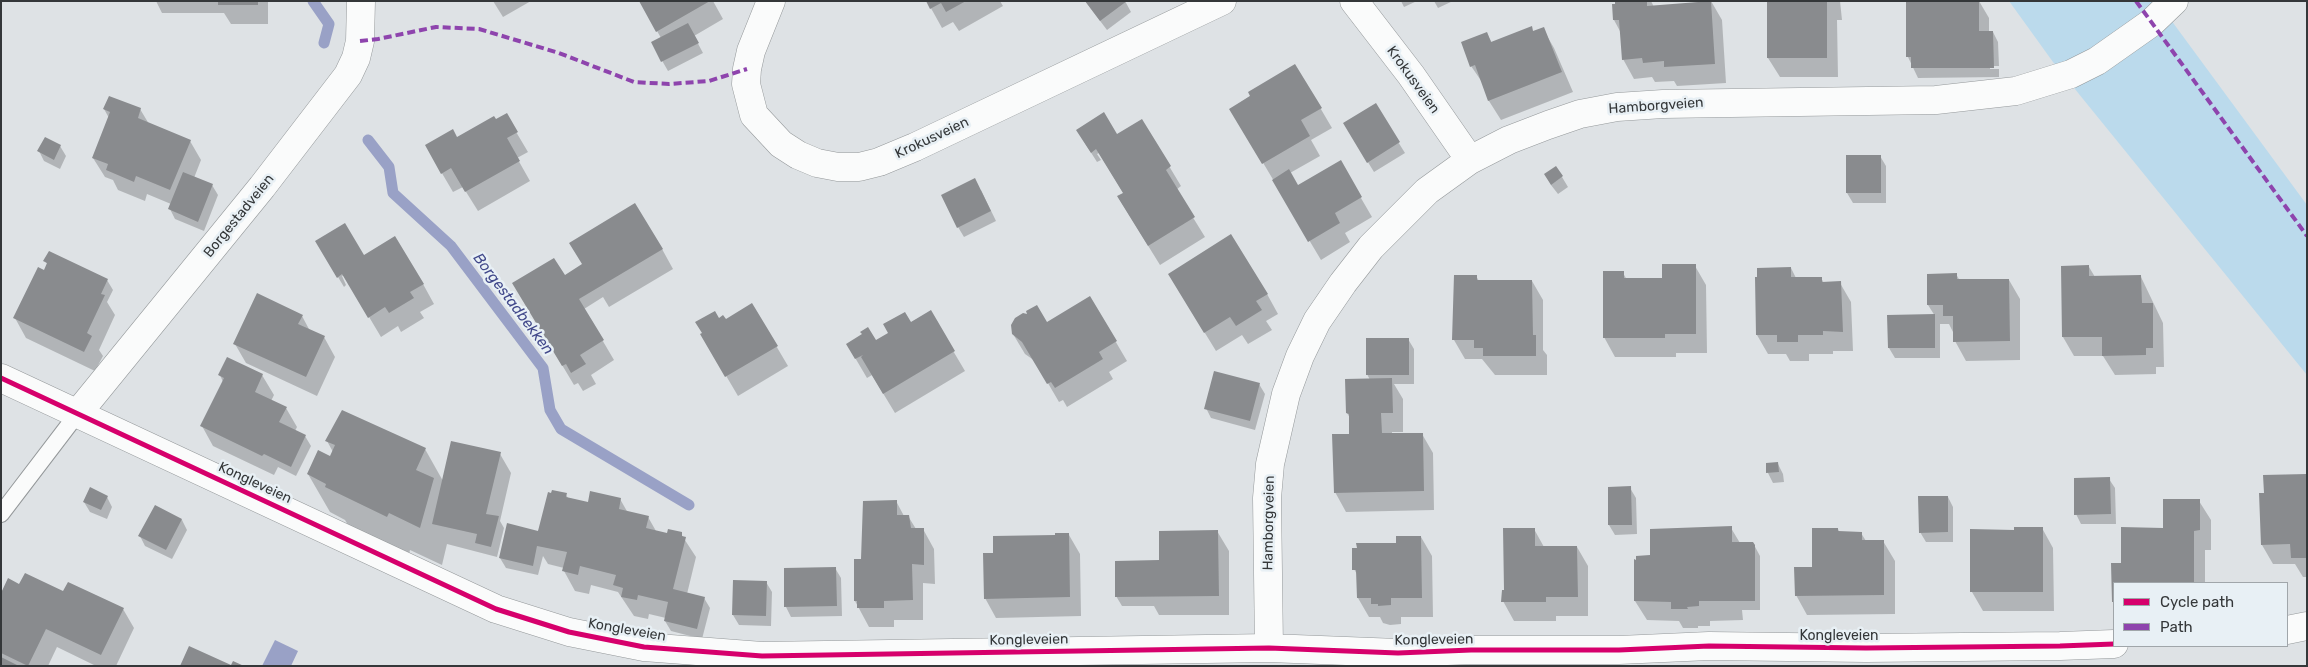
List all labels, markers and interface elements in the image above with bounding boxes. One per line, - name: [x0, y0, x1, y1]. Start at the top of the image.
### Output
- street label: Krokusveien: [1383, 43, 1443, 117]
- street label: Hamborgveien: [1608, 94, 1704, 118]
- street label: Krokusveien: [893, 114, 971, 162]
- street label: Borgestadveien: [200, 171, 278, 261]
- water label: Borgestadbekken: [469, 250, 557, 358]
- street label: Kongleveien: [216, 459, 294, 507]
- street label: Hamborgveien: [1260, 475, 1278, 571]
- legend: [2113, 582, 2288, 647]
- text: Cycle path: [2160, 593, 2234, 611]
- street label: Kongleveien: [587, 615, 667, 645]
- text: Path: [2160, 618, 2193, 636]
- street label: Kongleveien: [1800, 628, 1878, 644]
- street label: Kongleveien: [989, 631, 1069, 649]
- street label: Kongleveien: [1394, 631, 1474, 649]

